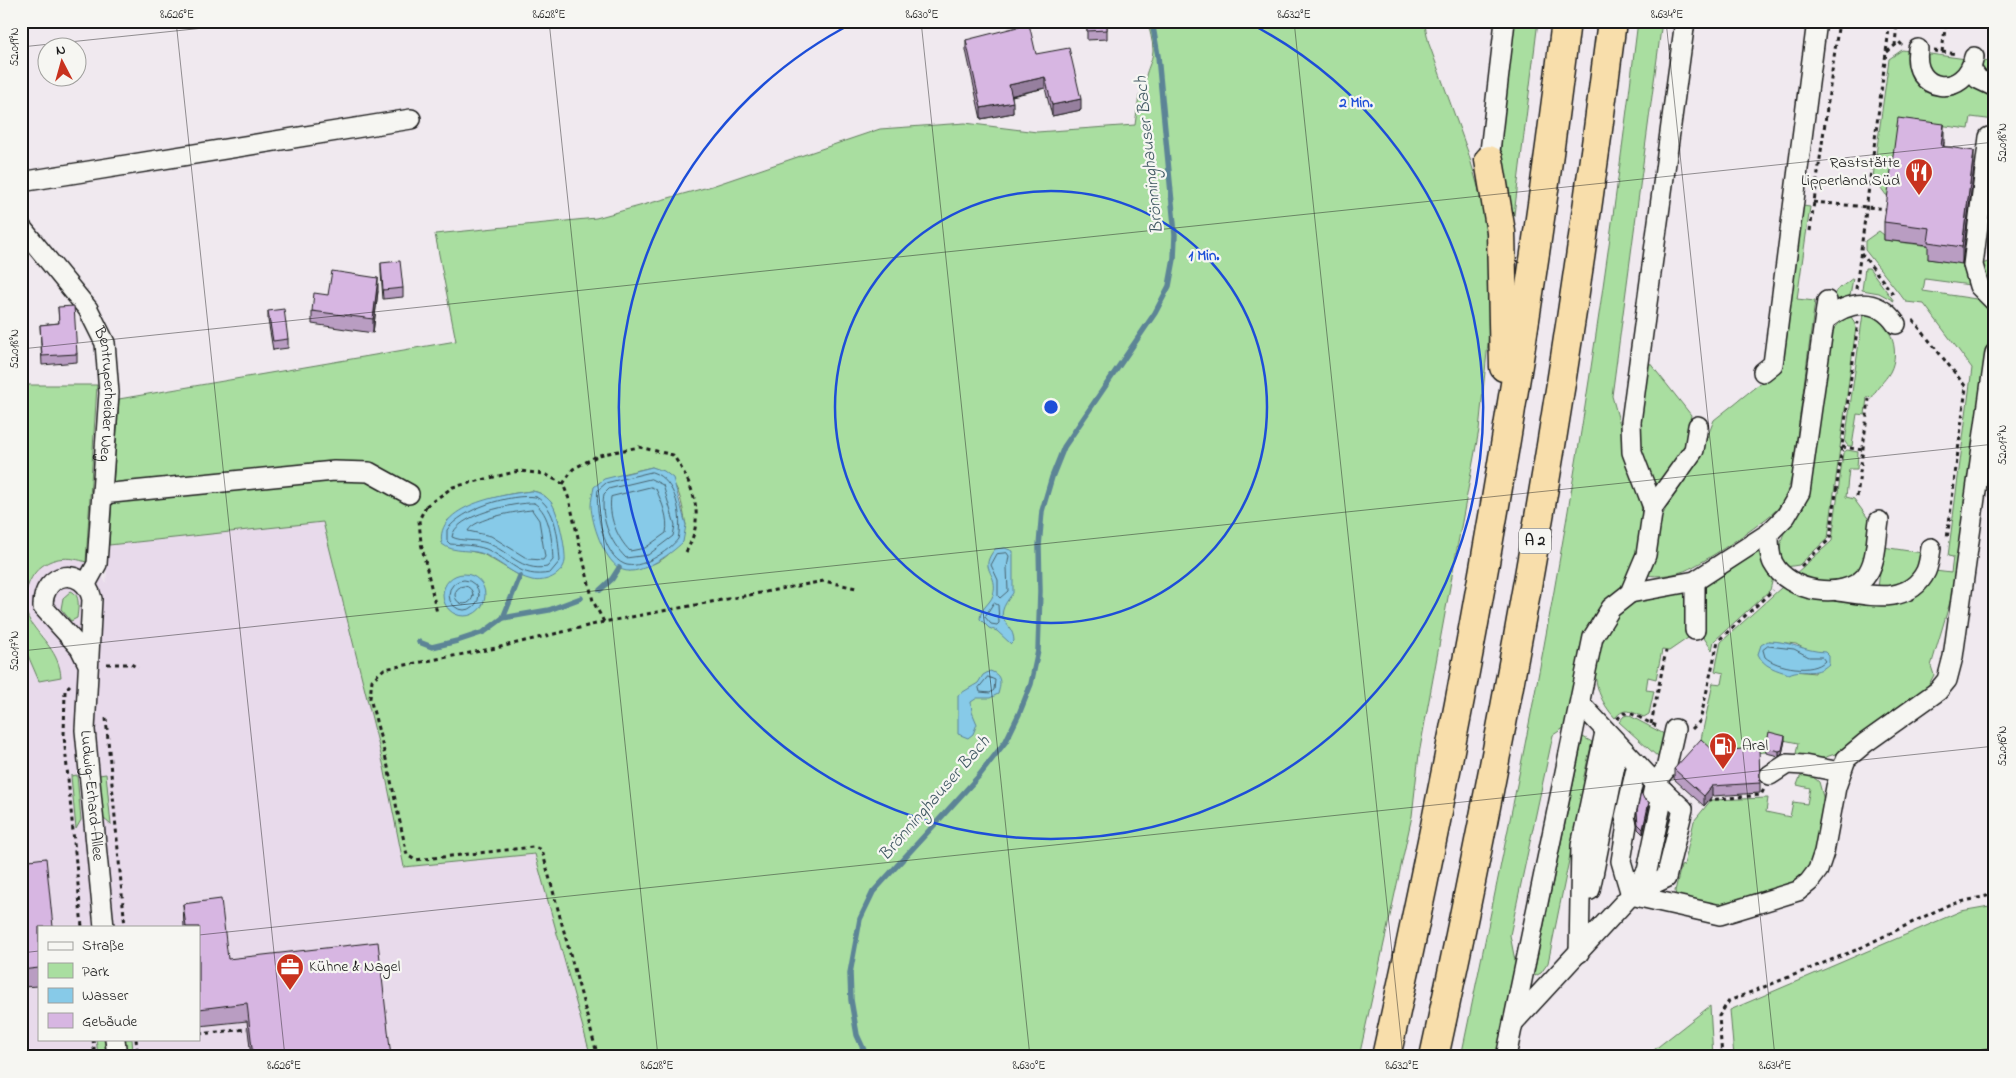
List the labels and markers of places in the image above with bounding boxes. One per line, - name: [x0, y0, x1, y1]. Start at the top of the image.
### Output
- place label: Raststätte Lipperland Süd: [1801, 151, 1901, 193]
- restaurant icon: Raststätte Lipperland Süd: [1904, 157, 1934, 196]
- centre of rings: [1042, 398, 1060, 416]
- fuel station icon: Aral: [1708, 731, 1738, 770]
- place label: Aral: [1742, 734, 1768, 758]
- office icon: Kühne & Nagel: [275, 952, 305, 991]
- place label: Kühne & Nagel: [309, 955, 401, 979]

